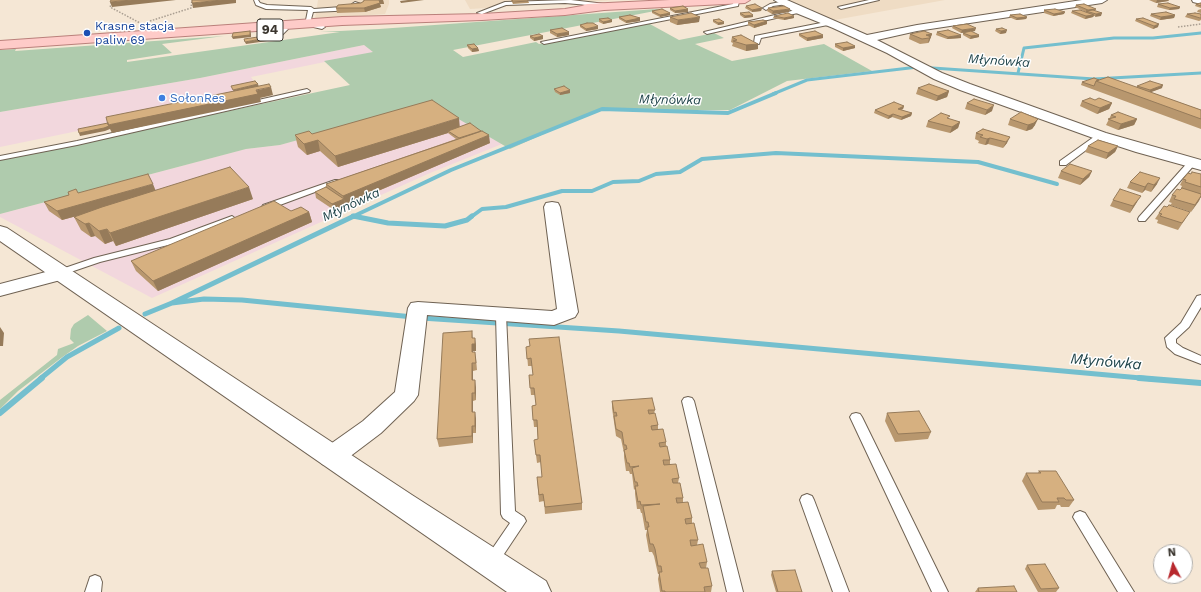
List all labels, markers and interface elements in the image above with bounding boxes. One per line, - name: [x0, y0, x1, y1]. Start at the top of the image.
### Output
- place label: Krasne stacja paliw 69: [95, 19, 174, 47]
- road number: 94: [257, 19, 283, 41]
- marker: Krasne stacja paliw 69: [82, 28, 92, 38]
- water label: Młynówka: [967, 51, 1031, 71]
- place label: SołonRes: [170, 91, 225, 105]
- water label: Młynówka: [639, 92, 701, 108]
- marker: SołonRes: [157, 93, 167, 103]
- water label: Młynówka: [320, 185, 382, 225]
- water label: Młynówka: [1070, 350, 1142, 374]
- north arrow: [1153, 544, 1193, 584]
- text: N: [1167, 546, 1177, 559]

